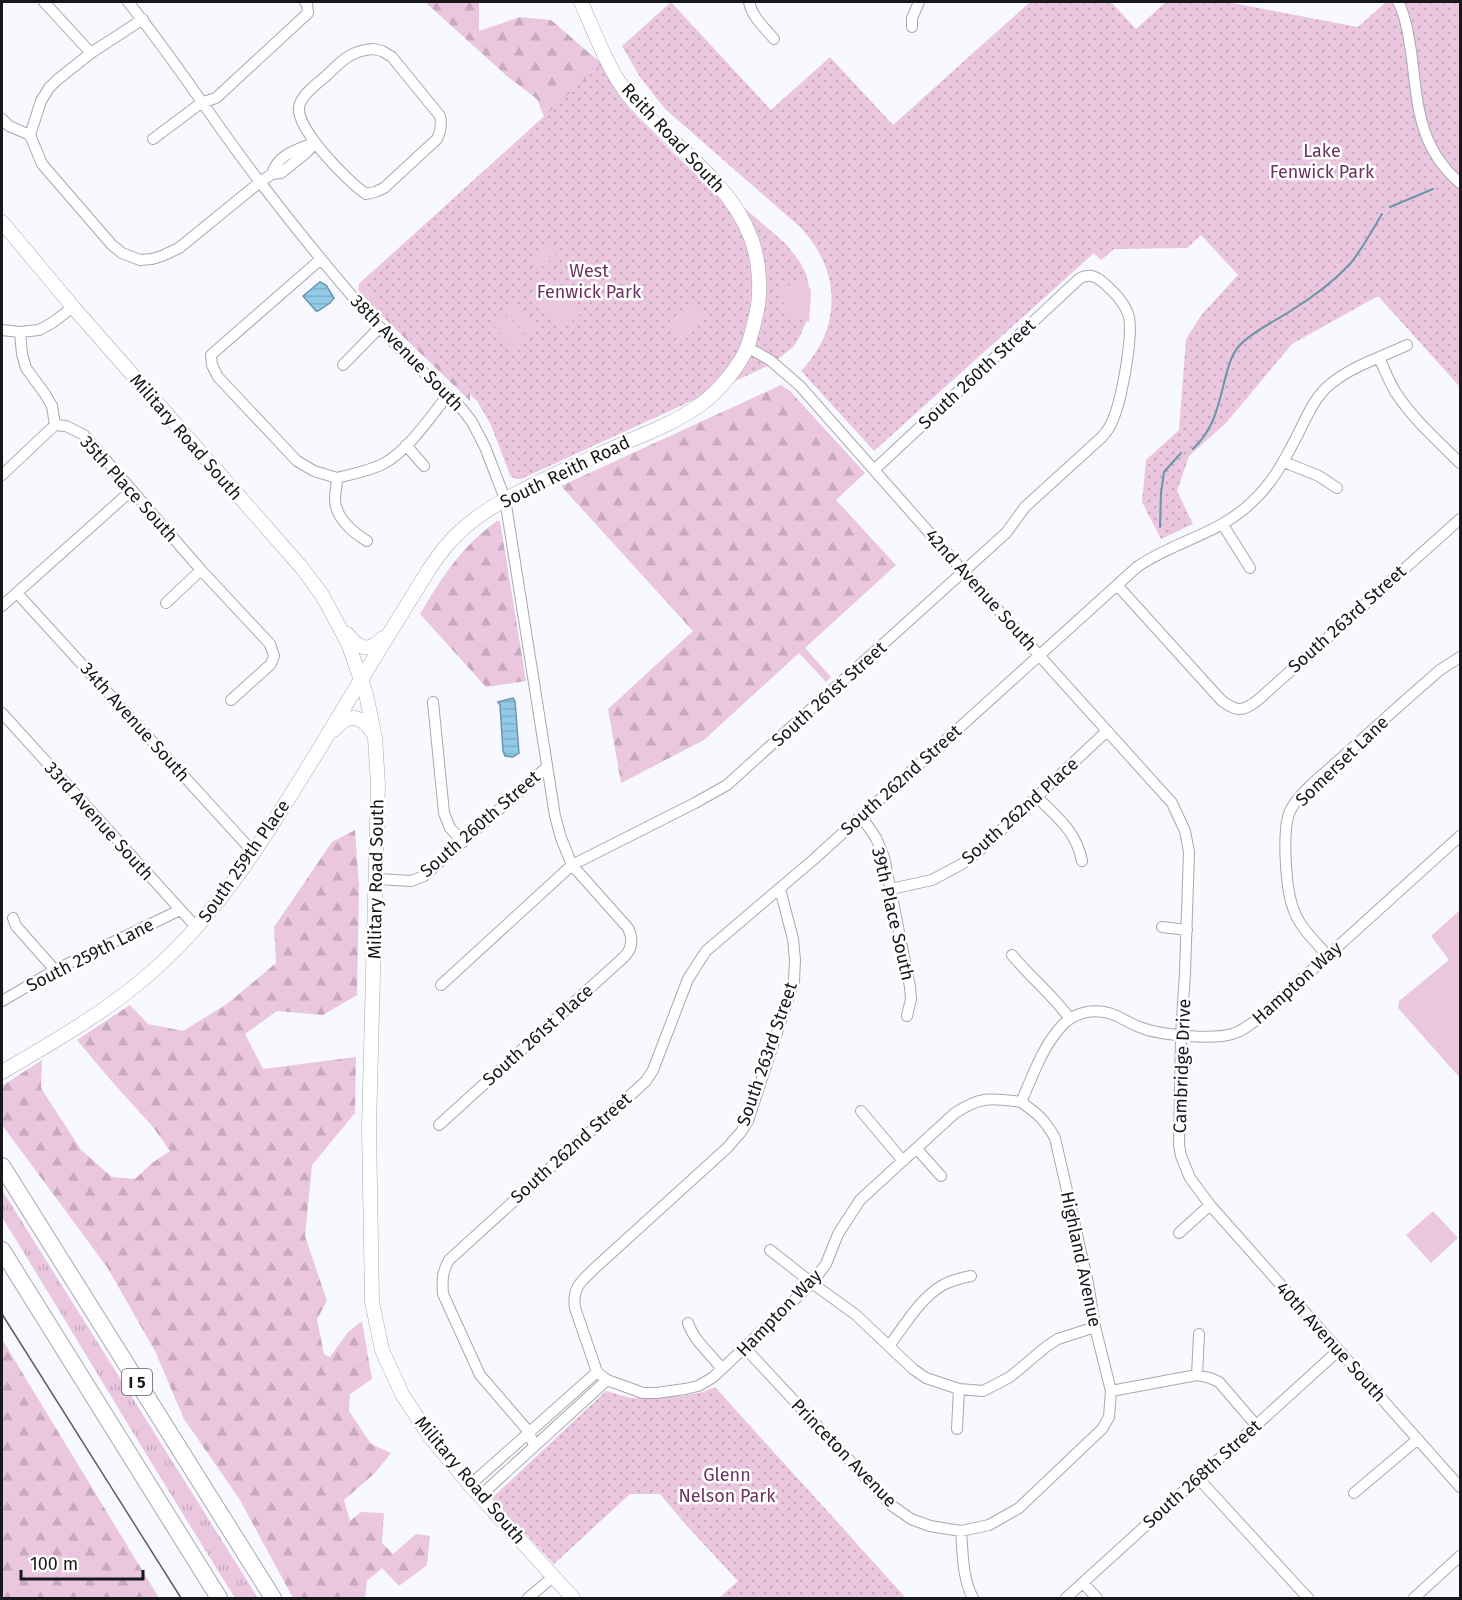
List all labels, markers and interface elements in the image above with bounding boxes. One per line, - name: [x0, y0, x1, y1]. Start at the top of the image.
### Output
- street label: Reith Road South: [617, 79, 729, 197]
- park label: Lake Fenwick Park: [1270, 140, 1375, 183]
- park label: West Fenwick Park: [537, 260, 642, 303]
- street label: 38th Avenue South: [346, 290, 468, 416]
- street label: South 260th Street: [914, 314, 1040, 434]
- street label: Military Road South: [125, 369, 247, 505]
- street label: 35th Place South: [75, 431, 183, 547]
- street label: South Reith Road: [497, 431, 633, 513]
- street label: 42nd Avenue South: [920, 524, 1042, 656]
- street label: South 263rd Street: [1284, 560, 1411, 678]
- street label: South 261st Street: [767, 636, 891, 751]
- street label: 34th Avenue South: [76, 658, 194, 786]
- street label: Somerset Lane: [1291, 711, 1393, 811]
- street label: South 262nd Street: [836, 720, 966, 840]
- street label: South 262nd Place: [957, 753, 1083, 869]
- street label: 33rd Avenue South: [40, 757, 158, 885]
- street label: South 260th Street: [415, 766, 545, 882]
- street label: South 259th Place: [193, 795, 295, 927]
- street label: Military Road South: [364, 799, 388, 959]
- street label: 39th Place South: [867, 845, 919, 983]
- street label: South 259th Lane: [22, 913, 158, 997]
- street label: Hampton Way: [1248, 937, 1346, 1029]
- street label: South 263rd Street: [732, 979, 802, 1129]
- street label: South 261st Place: [478, 980, 598, 1090]
- street label: Cambridge Drive: [1169, 998, 1195, 1134]
- street label: South 262nd Street: [506, 1088, 636, 1208]
- street label: Highland Avenue: [1056, 1189, 1106, 1329]
- street label: Hampton Way: [732, 1265, 826, 1361]
- street label: 40th Avenue South: [1271, 1277, 1391, 1407]
- road number: I 5: [122, 1369, 152, 1395]
- street label: Princeton Avenue: [787, 1394, 901, 1512]
- street label: Military Road South: [410, 1412, 530, 1548]
- street label: South 268th Street: [1138, 1415, 1266, 1533]
- park label: Glenn Nelson Park: [678, 1464, 776, 1507]
- scale bar: [21, 1543, 142, 1581]
- text: 100 m: [30, 1553, 78, 1575]

